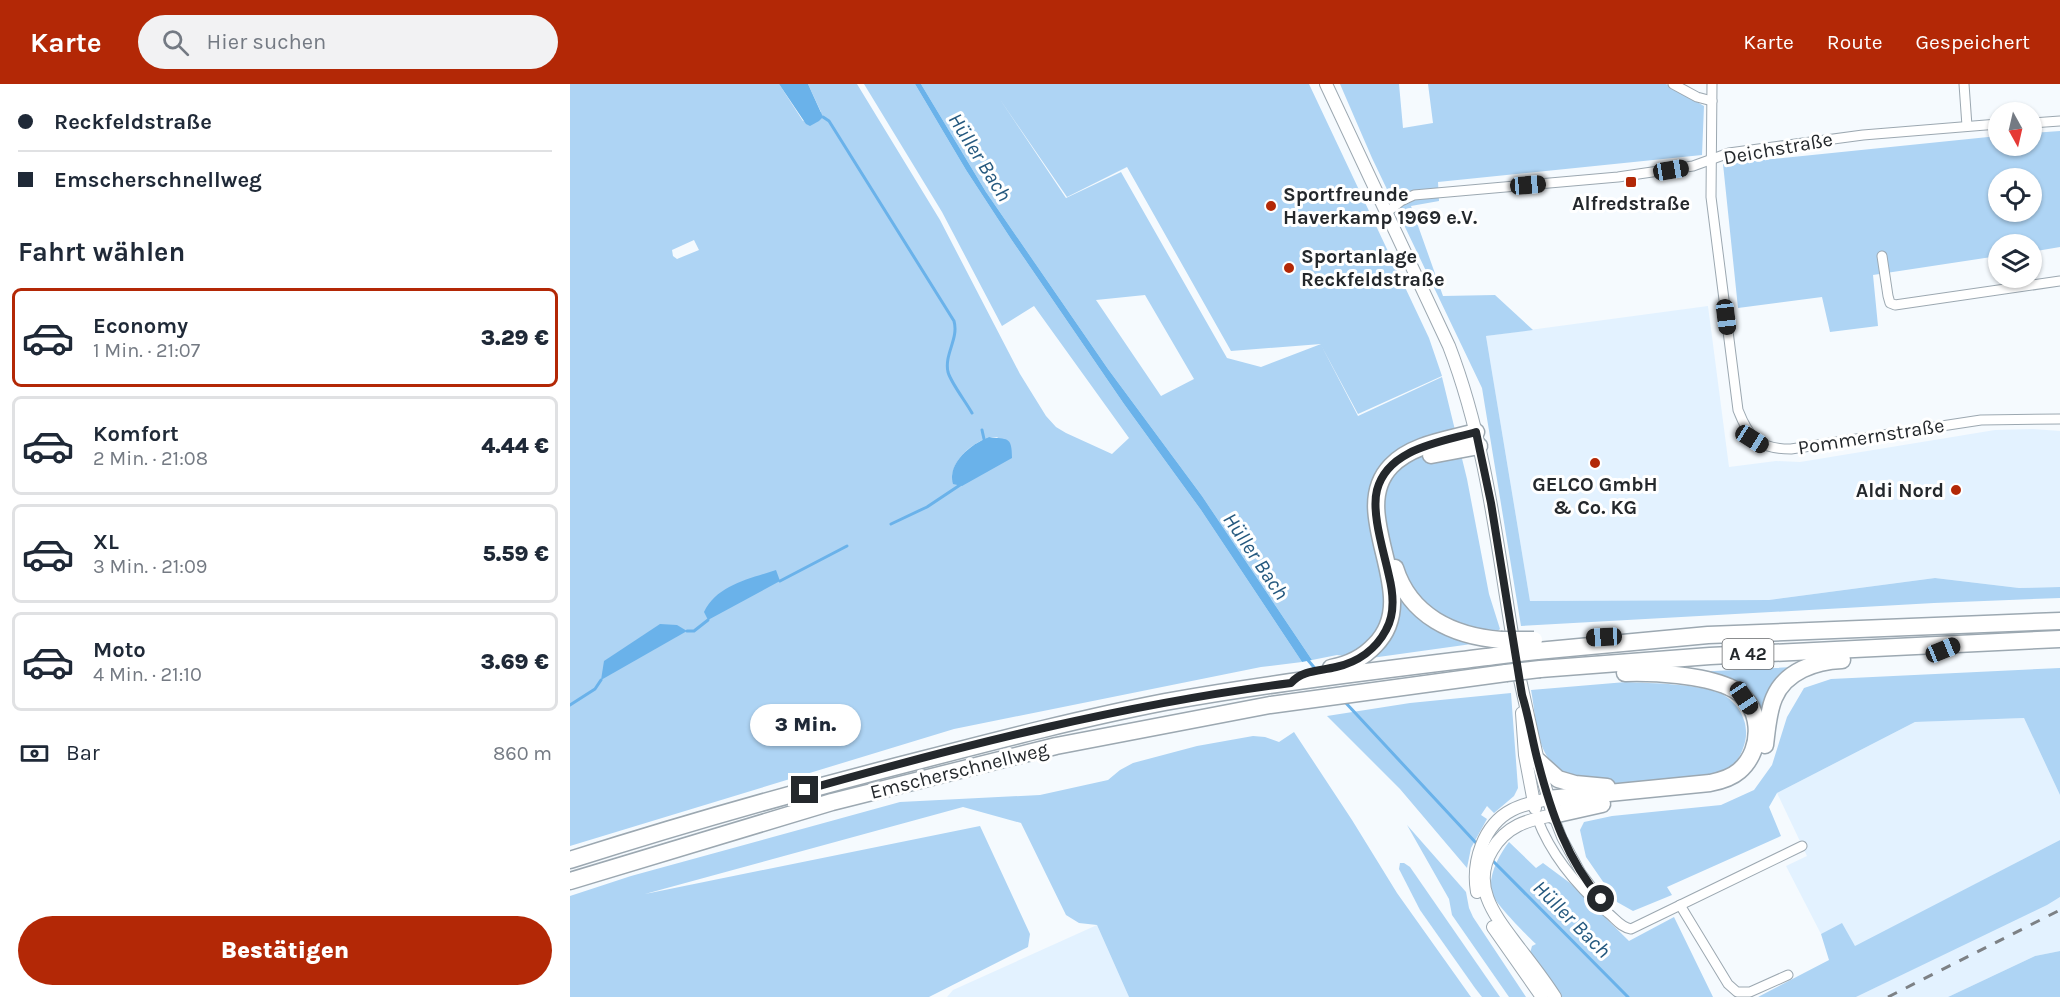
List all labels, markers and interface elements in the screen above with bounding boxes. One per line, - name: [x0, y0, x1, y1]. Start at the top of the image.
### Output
- search box: [138, 15, 558, 69]
- text: Karte: [30, 26, 102, 59]
- icon: search: [159, 26, 192, 59]
- text: Hier suchen: [207, 29, 326, 55]
- text: Karte: [1743, 30, 1794, 54]
- text: Route: [1827, 30, 1883, 54]
- text: Gespeichert: [1916, 30, 2030, 54]
- north arrow: [1988, 102, 2042, 156]
- map controls: [1988, 102, 2042, 288]
- water label: Hüller Bach: [943, 108, 1017, 206]
- text: Reckfeldstraße: [54, 109, 212, 135]
- street label: Deichstraße: [1722, 128, 1835, 169]
- car: [1652, 158, 1690, 182]
- text: Emscherschnellweg: [54, 167, 262, 193]
- button: locate: [1988, 168, 2042, 222]
- car: [1509, 174, 1547, 196]
- marker: Alfredstraße: [1624, 175, 1638, 189]
- place label: Sportfreunde Haverkamp 1969 e.V.: [1283, 183, 1477, 229]
- place label: Alfredstraße: [1572, 192, 1690, 215]
- marker: Sportfreunde Haverkamp 1969 e.V.: [1264, 199, 1278, 213]
- button: layers: [1988, 234, 2042, 288]
- text: Fahrt wählen: [18, 236, 185, 268]
- place label: Sportanlage Reckfeldstraße: [1301, 245, 1445, 291]
- marker: Sportanlage Reckfeldstraße: [1282, 261, 1296, 275]
- car: [1715, 298, 1737, 336]
- icon: car: [21, 311, 75, 365]
- text: Economy: [93, 313, 188, 339]
- text: 3.29 €: [481, 325, 549, 351]
- text: 1 Min. · 21:07: [93, 339, 200, 362]
- street label: Pommernstraße: [1796, 414, 1946, 459]
- icon: car: [21, 419, 75, 473]
- text: Komfort: [93, 421, 179, 447]
- car: [1732, 422, 1772, 456]
- text: 4.44 €: [481, 433, 549, 459]
- text: 2 Min. · 21:08: [93, 447, 208, 470]
- marker: GELCO GmbH & Co. KG: [1588, 456, 1602, 470]
- place label: GELCO GmbH & Co. KG: [1532, 473, 1658, 519]
- place label: Aldi Nord: [1856, 479, 1944, 502]
- marker: Aldi Nord: [1949, 483, 1963, 497]
- water label: Hüller Bach: [1218, 508, 1294, 604]
- icon: car: [21, 527, 75, 581]
- text: XL: [93, 529, 119, 555]
- text: 5.59 €: [483, 541, 549, 567]
- text: 3 Min. · 21:09: [93, 555, 207, 578]
- car: [1586, 627, 1622, 647]
- icon: car: [21, 635, 75, 689]
- car: [1923, 635, 1963, 665]
- text: Moto: [93, 637, 146, 663]
- road number: A 42: [1722, 639, 1774, 669]
- text: 3.69 €: [480, 649, 549, 675]
- text: 4 Min. · 21:10: [93, 663, 202, 686]
- car: [1726, 678, 1762, 718]
- callout: 3 Min.: [750, 703, 860, 745]
- text: 3 Min.: [775, 713, 836, 736]
- icon: cash: [18, 737, 51, 770]
- street label: Emscherschnellweg: [868, 737, 1051, 804]
- text: Bar: [66, 740, 100, 766]
- text: 860 m: [493, 742, 552, 765]
- route end: [791, 776, 818, 803]
- water label: Hüller Bach: [1528, 875, 1616, 963]
- route start: [1587, 885, 1614, 912]
- button: Bestätigen: [18, 916, 552, 985]

